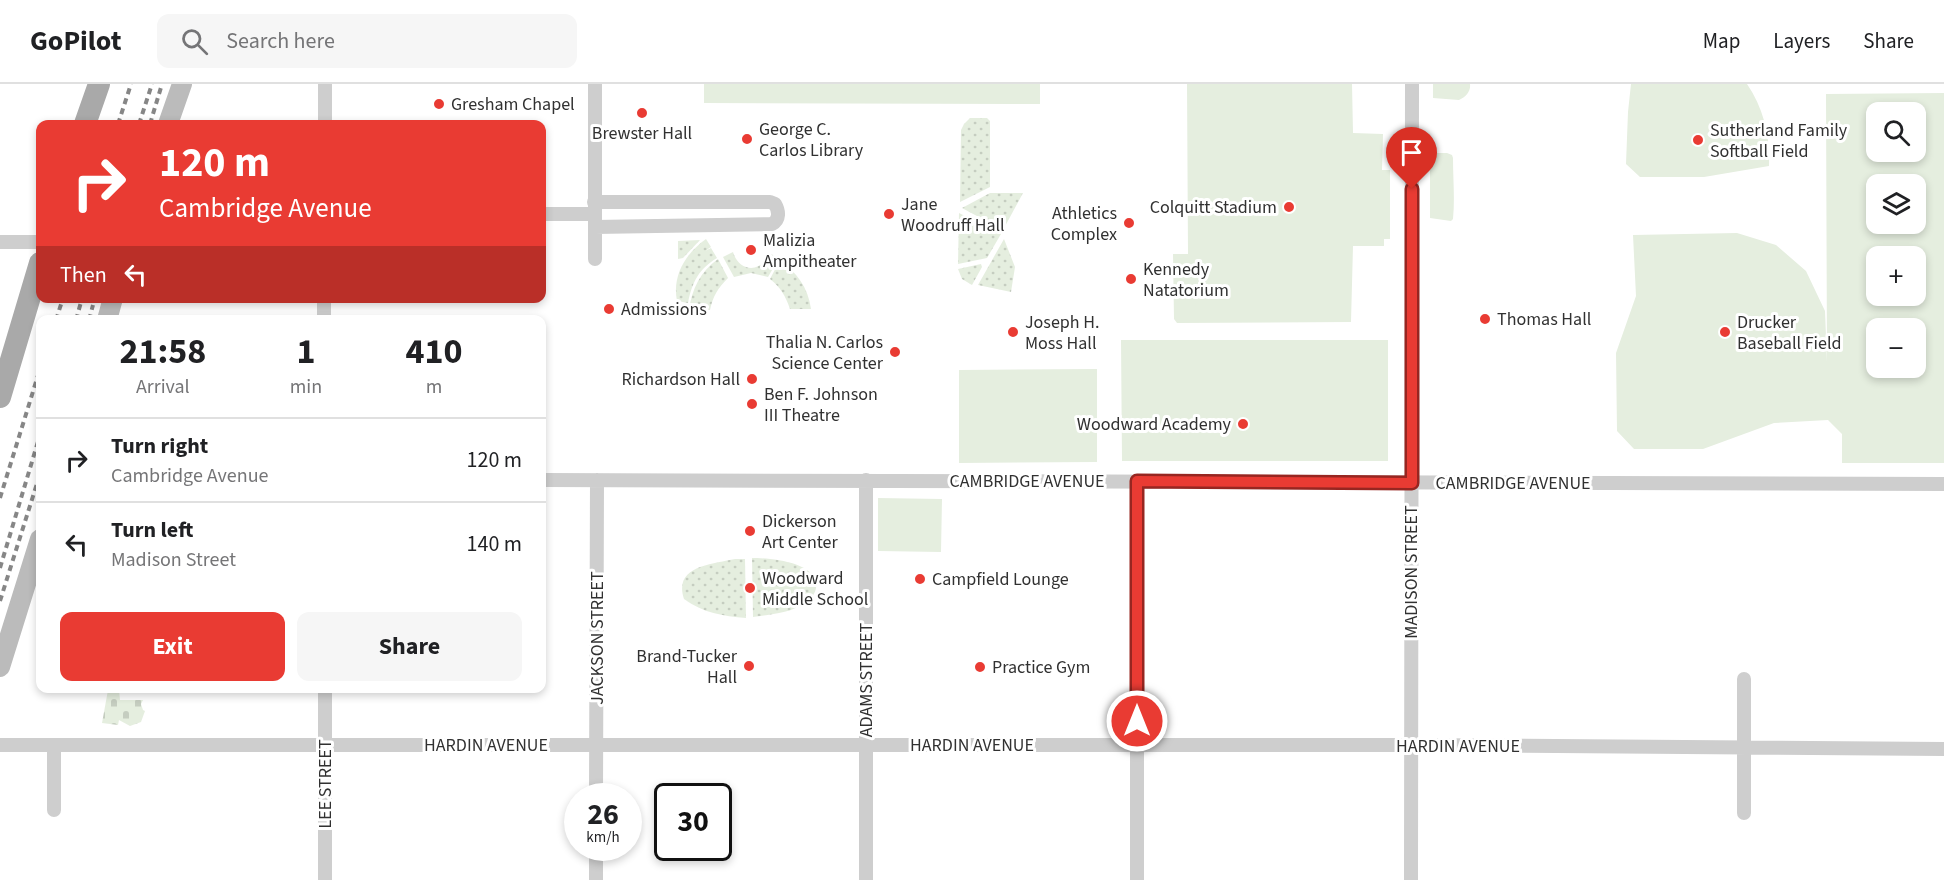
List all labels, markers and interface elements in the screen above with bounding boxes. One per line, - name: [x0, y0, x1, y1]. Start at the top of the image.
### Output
- search box: [157, 14, 577, 68]
- text: GoPilot: [30, 21, 121, 61]
- icon: search: [178, 25, 211, 58]
- text: Search here: [226, 25, 335, 57]
- text: Map: [1703, 26, 1740, 56]
- text: Layers: [1773, 26, 1830, 56]
- text: Share: [1863, 26, 1914, 56]
- place label: Gresham Chapel: [451, 92, 575, 117]
- marker: Gresham Chapel: [432, 97, 446, 111]
- map controls: [1866, 102, 1926, 378]
- button: search: [1866, 102, 1926, 162]
- marker: Brewster Hall: [635, 106, 649, 120]
- place label: George C. Carlos Library: [759, 117, 864, 163]
- place label: Sutherland Family Softball Field: [1710, 118, 1848, 164]
- place label: Brewster Hall: [592, 121, 692, 146]
- pin: [1386, 127, 1437, 189]
- marker: George C. Carlos Library: [740, 132, 754, 146]
- text: 120 m: [159, 133, 270, 193]
- marker: Sutherland Family Softball Field: [1691, 133, 1705, 147]
- icon: arrive: [1395, 136, 1428, 169]
- icon: right: [60, 144, 138, 222]
- button: layers: [1866, 174, 1926, 234]
- text: Cambridge Avenue: [159, 189, 372, 228]
- place label: Jane Woodruff Hall: [901, 192, 1005, 238]
- place label: Colquitt Stadium: [1150, 195, 1277, 220]
- marker: Colquitt Stadium: [1282, 200, 1296, 214]
- place label: Athletics Complex: [1051, 201, 1117, 247]
- marker: Jane Woodruff Hall: [882, 207, 896, 221]
- marker: Athletics Complex: [1122, 216, 1136, 230]
- place label: Malizia Ampitheater: [763, 228, 857, 274]
- marker: Malizia Ampitheater: [744, 243, 758, 257]
- button: +: [1866, 246, 1926, 306]
- place label: Kennedy Natatorium: [1143, 257, 1229, 303]
- icon: left: [119, 258, 152, 291]
- text: Then: [60, 259, 107, 291]
- marker: Kennedy Natatorium: [1124, 272, 1138, 286]
- place label: Admissions: [621, 297, 707, 322]
- marker: Admissions: [602, 302, 616, 316]
- place label: Thomas Hall: [1497, 307, 1591, 332]
- place label: Joseph H. Moss Hall: [1025, 310, 1099, 356]
- place label: Drucker Baseball Field: [1737, 310, 1842, 356]
- marker: Thomas Hall: [1478, 312, 1492, 326]
- button: −: [1866, 318, 1926, 378]
- marker: Joseph H. Moss Hall: [1006, 325, 1020, 339]
- marker: Drucker Baseball Field: [1718, 325, 1732, 339]
- text: 21:58: [119, 326, 206, 377]
- text: 1: [296, 326, 315, 377]
- text: 410: [406, 326, 463, 377]
- place label: Thalia N. Carlos Science Center: [766, 330, 884, 376]
- marker: Thalia N. Carlos Science Center: [888, 345, 902, 359]
- place label: Richardson Hall: [621, 367, 740, 392]
- marker: Richardson Hall: [745, 372, 759, 386]
- text: Arrival: [136, 373, 190, 401]
- text: min: [290, 373, 322, 401]
- text: m: [426, 373, 442, 401]
- place label: Ben F. Johnson III Theatre: [764, 382, 878, 428]
- marker: Ben F. Johnson III Theatre: [745, 397, 759, 411]
- place label: Woodward Academy: [1077, 412, 1232, 437]
- marker: Woodward Academy: [1236, 417, 1250, 431]
- text: Turn right: [111, 430, 208, 462]
- icon: right: [60, 444, 93, 477]
- text: 120 m: [467, 444, 522, 476]
- text: Cambridge Avenue: [111, 462, 268, 490]
- street label: CAMBRIDGE AVENUE: [950, 469, 1105, 494]
- street label: CAMBRIDGE AVENUE: [1436, 471, 1591, 496]
- street label: MADISON STREET: [1399, 505, 1424, 639]
- place label: Dickerson Art Center: [762, 509, 839, 555]
- text: Turn left: [111, 514, 193, 546]
- marker: Dickerson Art Center: [743, 524, 757, 538]
- icon: left: [60, 528, 93, 561]
- text: 140 m: [467, 528, 522, 560]
- text: Madison Street: [111, 546, 236, 574]
- place label: Woodward Middle School: [762, 566, 868, 612]
- place label: Campfield Lounge: [932, 567, 1069, 592]
- street label: JACKSON STREET: [585, 571, 610, 705]
- marker: Campfield Lounge: [913, 572, 927, 586]
- marker: Woodward Middle School: [743, 581, 757, 595]
- button: Exit: [60, 612, 285, 681]
- button: Share: [297, 612, 522, 681]
- street label: ADAMS STREET: [854, 622, 879, 737]
- place label: Brand-Tucker Hall: [636, 644, 738, 690]
- place label: Practice Gym: [992, 655, 1090, 680]
- marker: Brand-Tucker Hall: [742, 659, 756, 673]
- marker: Practice Gym: [973, 660, 987, 674]
- position arrow: [1105, 689, 1169, 753]
- street label: HARDIN AVENUE: [424, 733, 548, 758]
- street label: HARDIN AVENUE: [910, 733, 1034, 758]
- street label: HARDIN AVENUE: [1396, 734, 1520, 759]
- street label: LEE STREET: [313, 739, 338, 829]
- speed limit sign: 30: [654, 783, 732, 861]
- text: 26: [587, 793, 619, 836]
- text: km/h: [586, 827, 620, 848]

